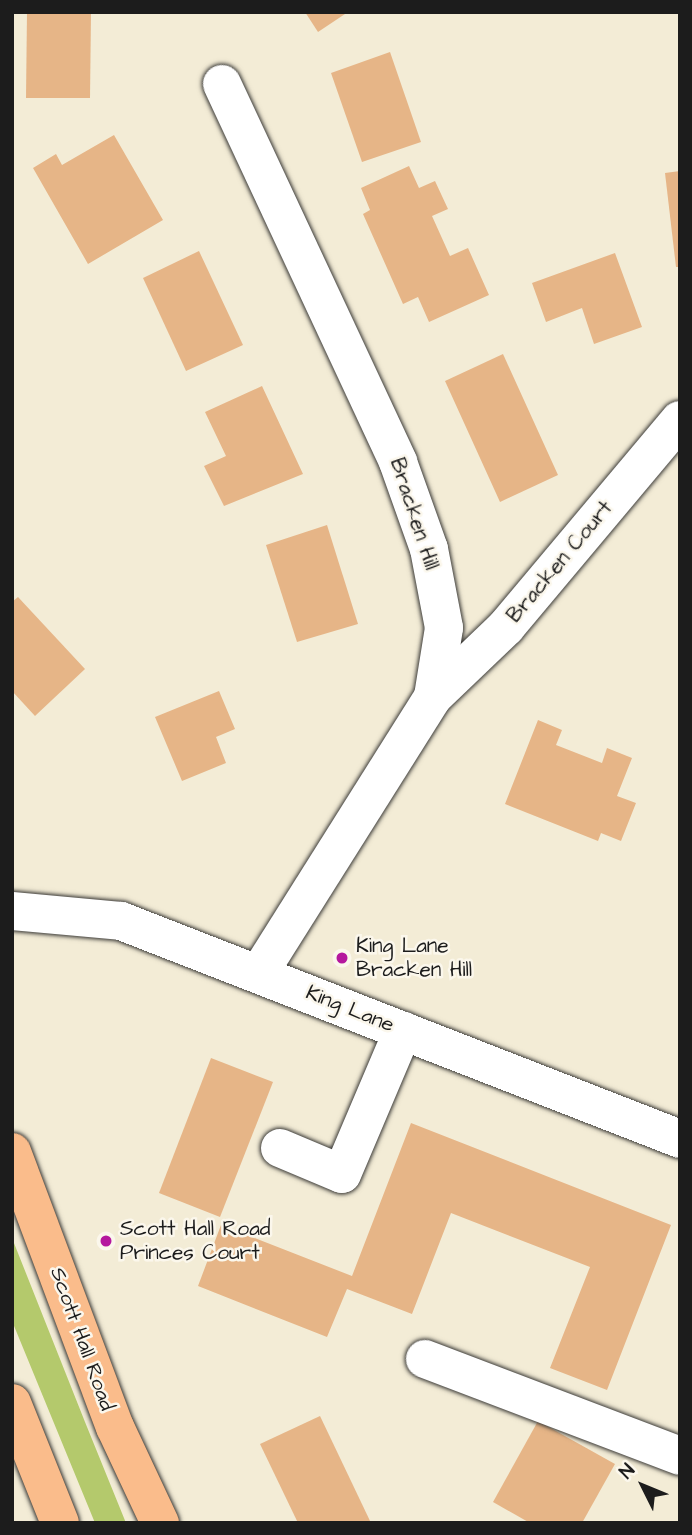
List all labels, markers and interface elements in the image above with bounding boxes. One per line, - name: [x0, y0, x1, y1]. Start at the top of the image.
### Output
- street label: Bracken Hill: [384, 455, 444, 573]
- street label: Bracken Court: [502, 496, 618, 628]
- place label: King Lane Bracken Hill: [356, 933, 472, 983]
- marker: King Lane Bracken Hill: [334, 950, 350, 966]
- street label: King Lane: [302, 980, 398, 1038]
- place label: Scott Hall Road Princes Court: [120, 1216, 271, 1266]
- marker: Scott Hall Road Princes Court: [98, 1233, 114, 1249]
- street label: Scott Hall Road: [44, 1264, 120, 1414]
- north arrow: [608, 1451, 678, 1521]
- text: N: [613, 1458, 641, 1485]

